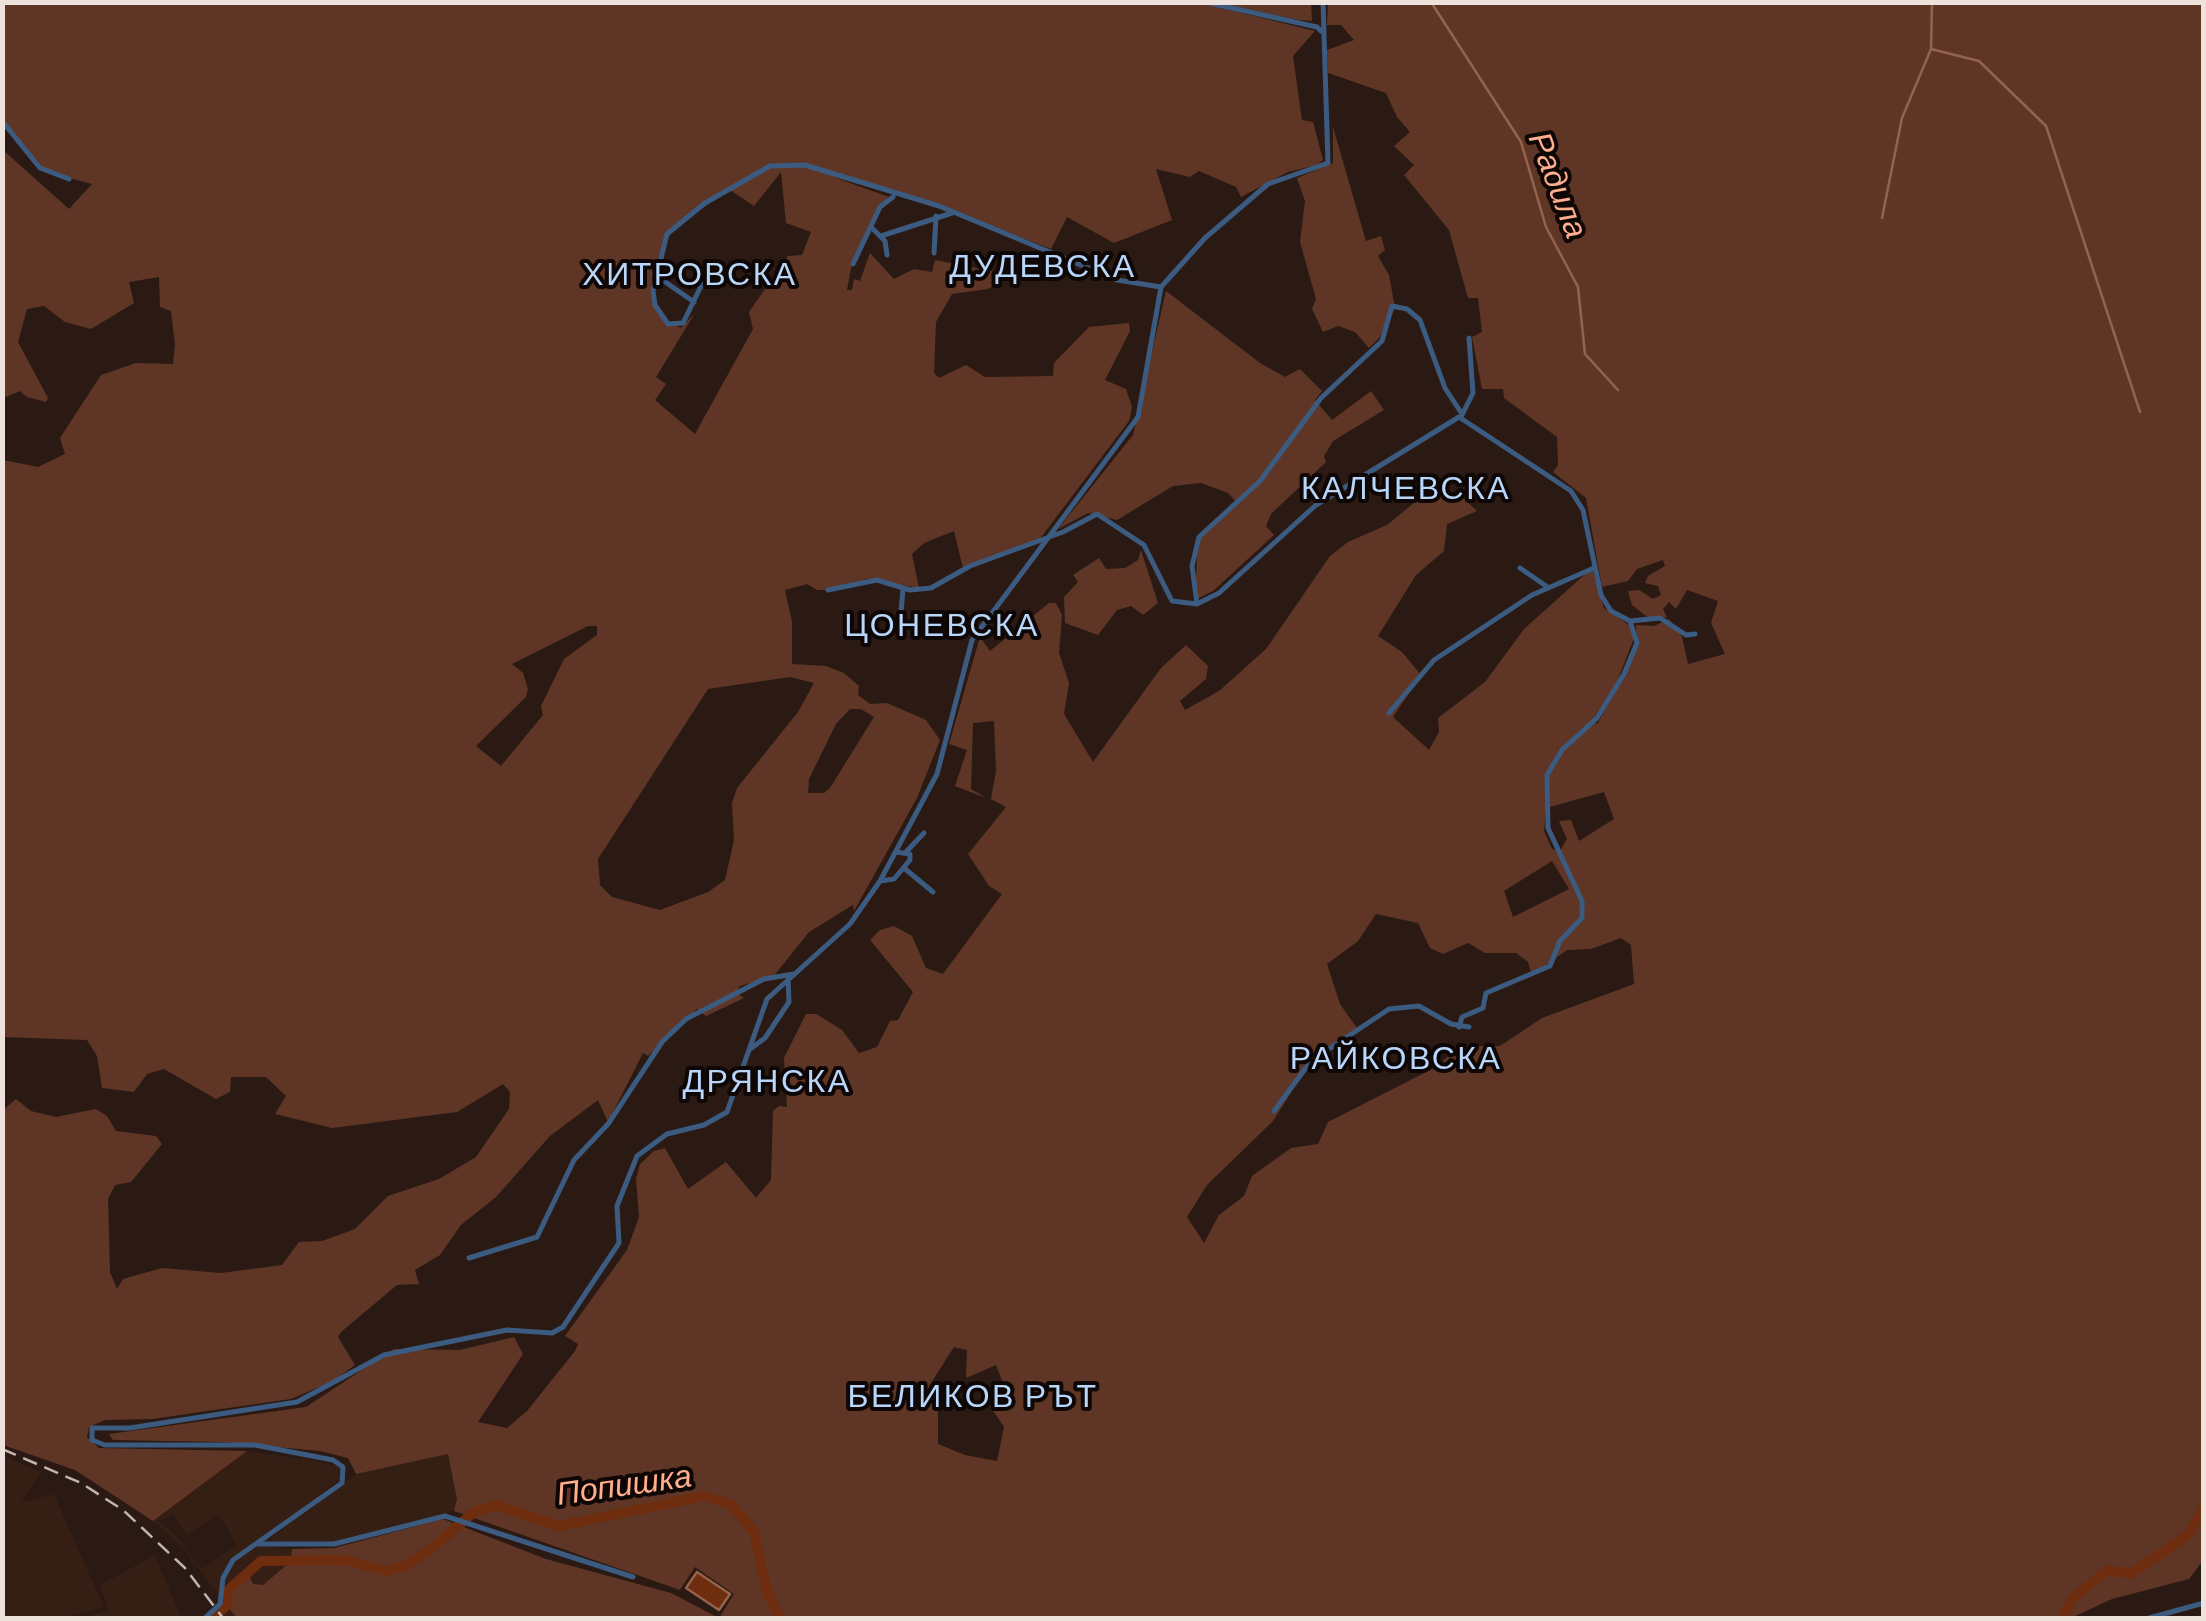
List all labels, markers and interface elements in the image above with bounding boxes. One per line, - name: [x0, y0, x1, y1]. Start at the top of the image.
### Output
- water label: Радила: [1520, 127, 1596, 243]
- district label: ДУДЕВСКА: [949, 247, 1137, 285]
- district label: ХИТРОВСКА: [582, 255, 798, 293]
- district label: КАЛЧЕВСКА: [1301, 469, 1511, 507]
- district label: ЦОНЕВСКА: [844, 606, 1040, 644]
- district label: РАЙКОВСКА: [1290, 1039, 1502, 1077]
- district label: ДРЯНСКА: [682, 1062, 852, 1100]
- district label: БЕЛИКОВ РЪТ: [848, 1377, 1098, 1415]
- water label: Попишка: [554, 1457, 694, 1513]

